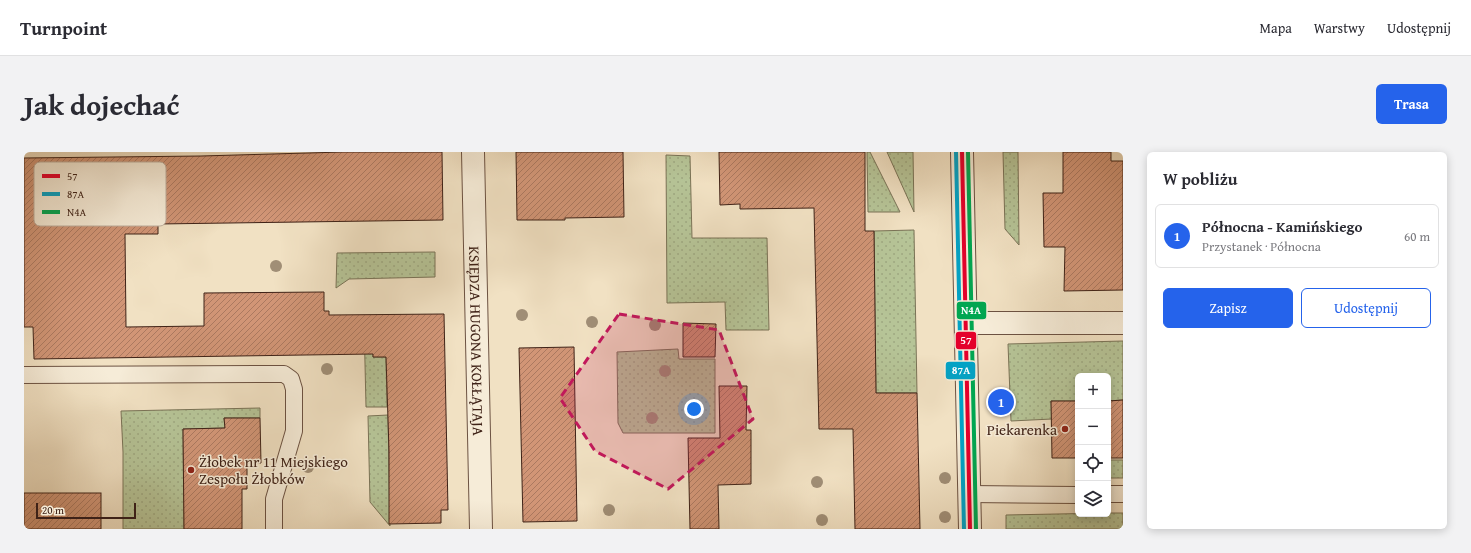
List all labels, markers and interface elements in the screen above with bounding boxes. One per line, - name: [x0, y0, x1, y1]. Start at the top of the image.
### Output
- text: Turnpoint: [20, 14, 107, 42]
- text: Mapa: [1260, 18, 1292, 38]
- text: Warstwy: [1314, 18, 1365, 38]
- text: Udostępnij: [1387, 18, 1451, 38]
- text: Jak dojechać: [24, 84, 179, 125]
- button: Trasa: [1376, 84, 1447, 124]
- legend: [34, 162, 166, 226]
- text: W pobliżu: [1163, 166, 1238, 191]
- text: 57: [67, 168, 78, 184]
- text: 87A: [67, 186, 85, 202]
- text: N4A: [67, 204, 86, 220]
- text: Północna - Kamińskiego: [1202, 216, 1362, 237]
- text: 1: [1174, 227, 1180, 246]
- text: 60 m: [1404, 227, 1430, 246]
- text: Przystanek · Północna: [1202, 237, 1321, 256]
- street label: KSIĘDZA HUGONA KOŁŁĄTAJA: [464, 246, 490, 436]
- button: Zapisz: [1163, 288, 1293, 328]
- button: Udostępnij: [1301, 288, 1431, 328]
- line badge: N4A: [956, 301, 987, 320]
- text: N4A: [961, 302, 981, 318]
- line badge: 57: [955, 331, 977, 350]
- text: 57: [960, 332, 972, 348]
- line badge: 87A: [945, 361, 976, 380]
- text: 87A: [952, 362, 970, 378]
- map controls: [1075, 373, 1111, 517]
- button: +: [1075, 373, 1111, 409]
- pin: 1: [988, 387, 1014, 417]
- your location: [684, 399, 704, 419]
- button: −: [1075, 409, 1111, 445]
- place label: Piekarenka: [987, 419, 1057, 440]
- marker: Piekarenka: [1060, 424, 1070, 434]
- button: locate: [1075, 445, 1111, 481]
- place label: Żłobek nr 11 Miejskiego Zespołu Żłobków: [199, 451, 348, 489]
- marker: Żłobek nr 11 Miejskiego Zespołu Żłobków: [186, 465, 196, 475]
- button: layers: [1075, 481, 1111, 517]
- scale bar: [36, 501, 136, 520]
- text: 20 m: [42, 502, 64, 518]

